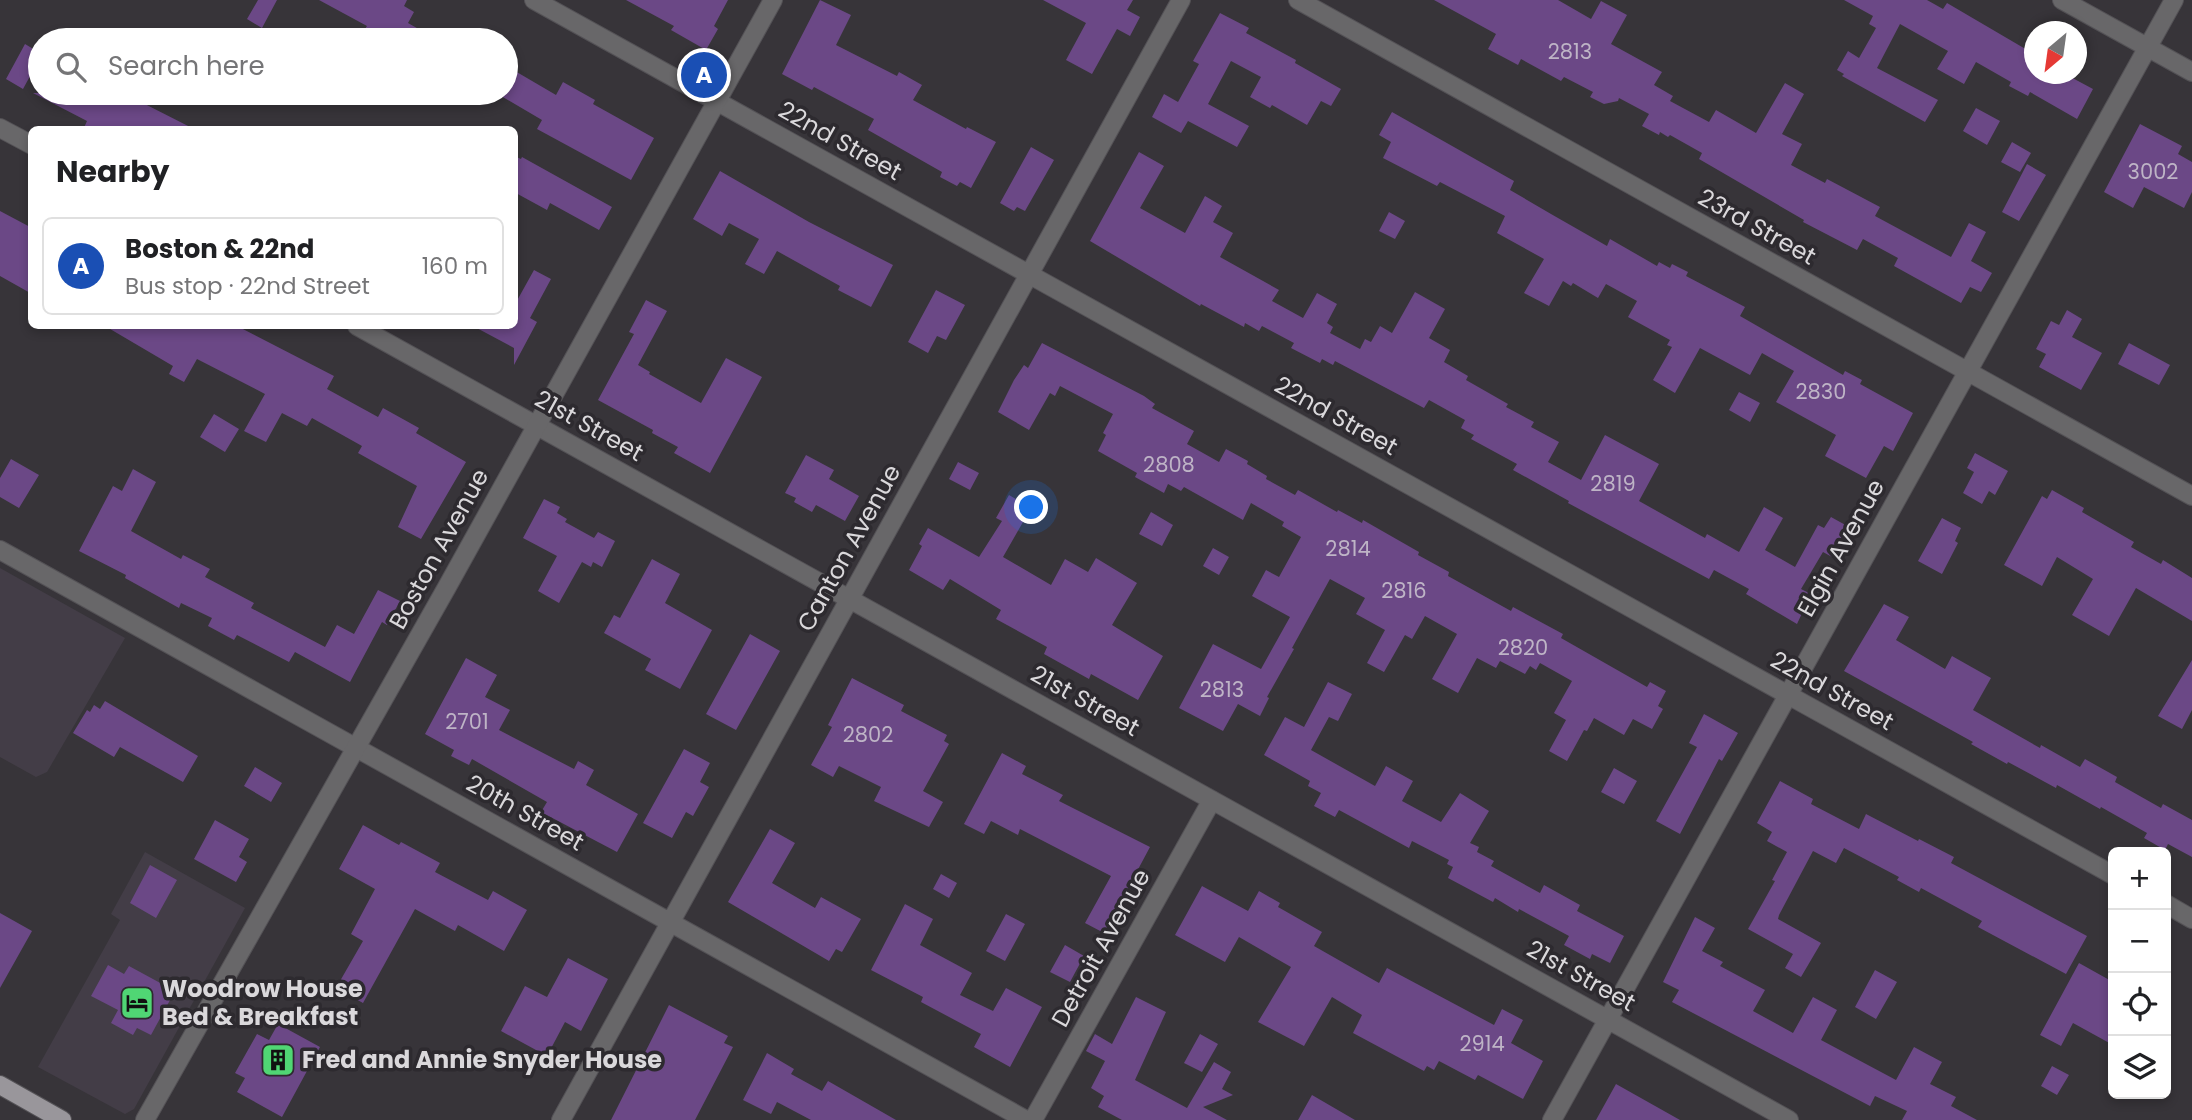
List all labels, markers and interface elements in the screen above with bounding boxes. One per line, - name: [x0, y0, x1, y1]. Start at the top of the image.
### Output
- north arrow: [2024, 21, 2087, 84]
- search box: [28, 28, 518, 105]
- house number: 2813: [1548, 37, 1592, 66]
- icon: search: [52, 48, 90, 86]
- text: Search here: [108, 48, 265, 84]
- pin: A: [681, 49, 727, 101]
- street label: 22nd Street: [773, 93, 908, 188]
- text: Nearby: [56, 150, 170, 193]
- house number: 3002: [2128, 157, 2178, 186]
- street label: 23rd Street: [1692, 181, 1822, 272]
- text: Boston & 22nd: [125, 231, 315, 267]
- text: A: [73, 250, 89, 282]
- text: 160 m: [422, 250, 488, 282]
- text: Bus stop · 22nd Street: [125, 270, 370, 302]
- street label: 22nd Street: [1269, 368, 1404, 463]
- house number: 2830: [1796, 377, 1846, 406]
- street label: 21st Street: [529, 382, 649, 469]
- house number: 2808: [1143, 450, 1195, 479]
- street label: Canton Avenue: [789, 458, 908, 637]
- street label: Boston Avenue: [381, 463, 496, 635]
- house number: 2819: [1590, 469, 1636, 498]
- street label: Elgin Avenue: [1789, 473, 1892, 622]
- your location: [1014, 490, 1048, 524]
- house number: 2814: [1325, 534, 1371, 563]
- house number: 2816: [1381, 576, 1427, 605]
- house number: 2820: [1498, 633, 1548, 662]
- street label: 22nd Street: [1765, 643, 1900, 738]
- street label: 21st Street: [1025, 657, 1145, 744]
- house number: 2813: [1200, 675, 1244, 704]
- house number: 2701: [445, 707, 489, 736]
- house number: 2802: [843, 720, 893, 749]
- street label: 20th Street: [461, 767, 590, 858]
- map controls: [2108, 847, 2171, 1099]
- button: +: [2108, 847, 2171, 910]
- street label: Detroit Avenue: [1043, 863, 1158, 1033]
- button: −: [2108, 910, 2171, 973]
- street label: 21st Street: [1521, 932, 1641, 1019]
- place label: Woodrow House Bed & Breakfast: [162, 972, 363, 1033]
- button: locate: [2108, 973, 2171, 1036]
- hotel icon: Woodrow House Bed & Breakfast: [118, 984, 156, 1022]
- house number: 2914: [1459, 1029, 1505, 1058]
- button: layers: [2108, 1036, 2171, 1099]
- building icon: Fred and Annie Snyder House: [259, 1041, 297, 1079]
- place label: Fred and Annie Snyder House: [302, 1043, 662, 1076]

